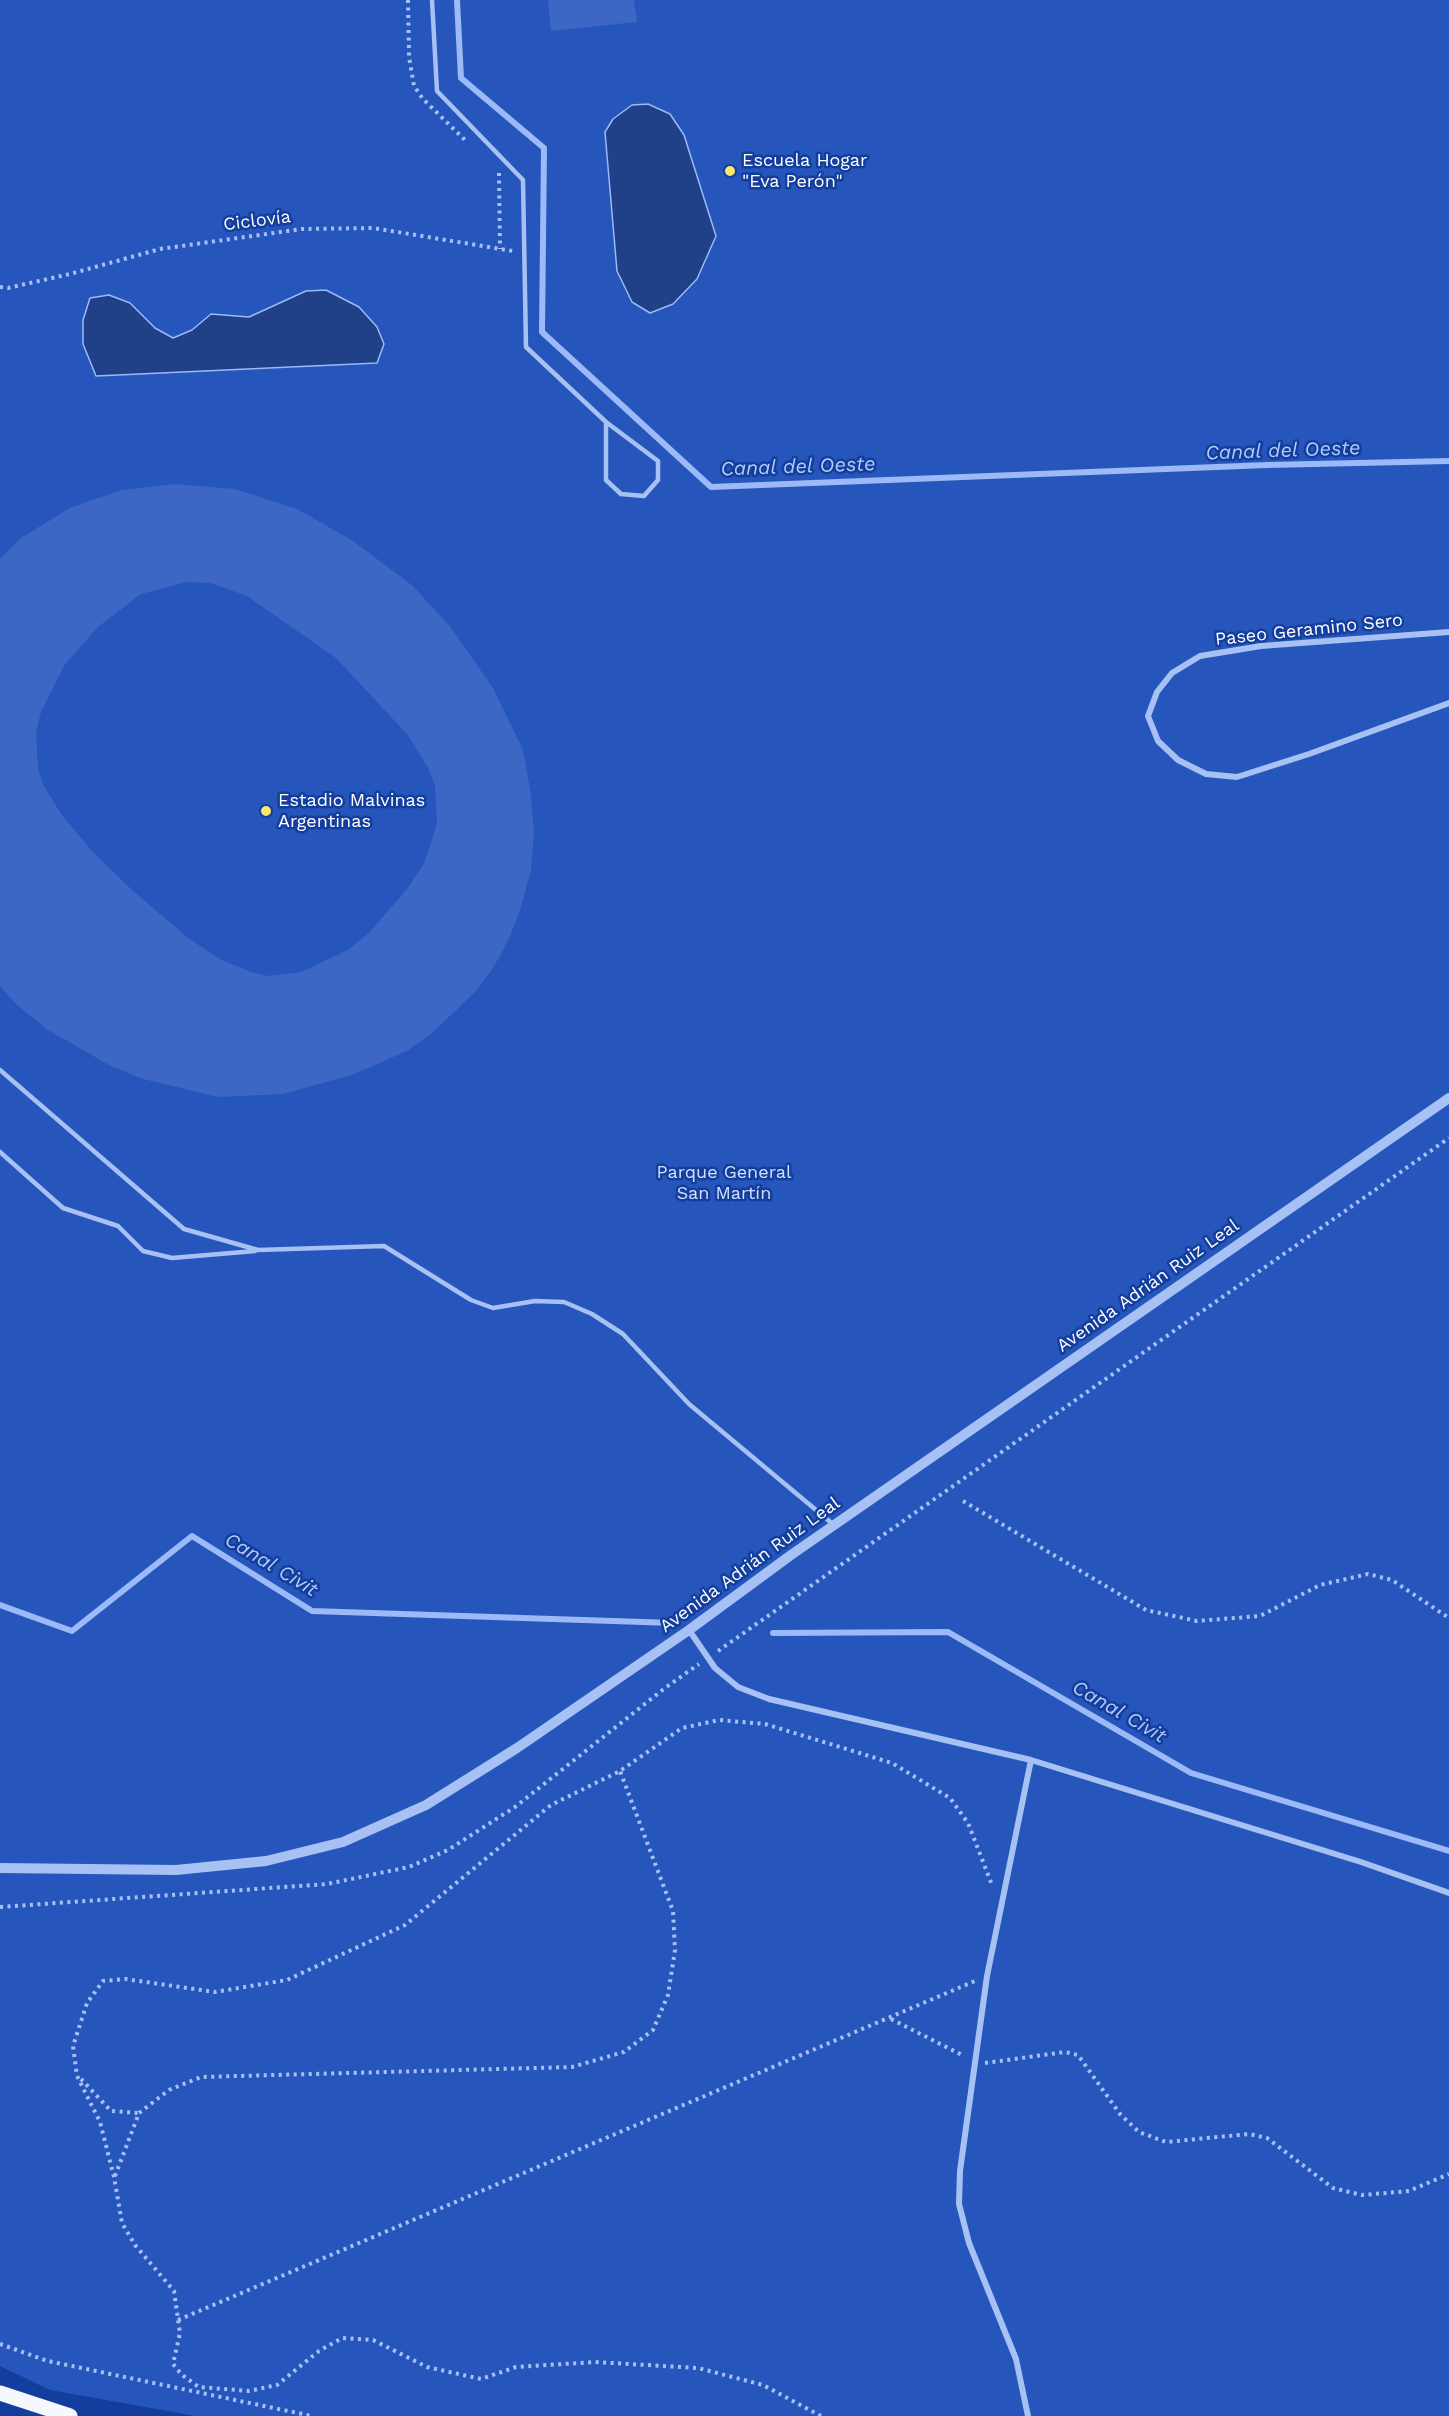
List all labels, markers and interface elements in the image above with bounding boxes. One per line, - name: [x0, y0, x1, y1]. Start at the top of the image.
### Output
- place label: Escuela Hogar "Eva Perón": [742, 150, 867, 192]
- marker: Escuela Hogar "Eva Perón": [723, 164, 737, 178]
- street label: Ciclovía: [222, 206, 292, 236]
- water label: Canal del Oeste: [1205, 436, 1361, 466]
- water label: Canal del Oeste: [720, 452, 876, 482]
- street label: Paseo Geramino Sero: [1214, 609, 1404, 651]
- place label: Estadio Malvinas Argentinas: [278, 790, 425, 832]
- marker: Estadio Malvinas Argentinas: [259, 804, 273, 818]
- park label: Parque General San Martín: [657, 1162, 791, 1204]
- street label: Avenida Adrián Ruiz Leal: [1053, 1215, 1243, 1357]
- street label: Avenida Adrián Ruiz Leal: [656, 1492, 844, 1638]
- water label: Canal Civit: [220, 1528, 322, 1602]
- water label: Canal Civit: [1068, 1676, 1170, 1748]

